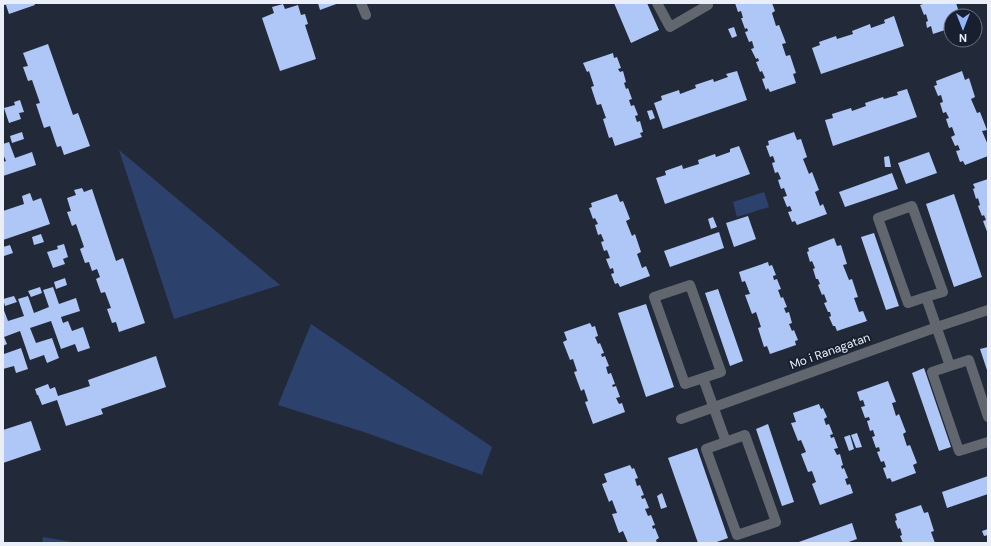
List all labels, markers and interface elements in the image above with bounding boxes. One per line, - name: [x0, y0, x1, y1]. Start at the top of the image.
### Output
- north arrow: [943, 8, 983, 48]
- text: N: [959, 31, 967, 45]
- street label: Mo i Ranagatan: [788, 329, 873, 373]

